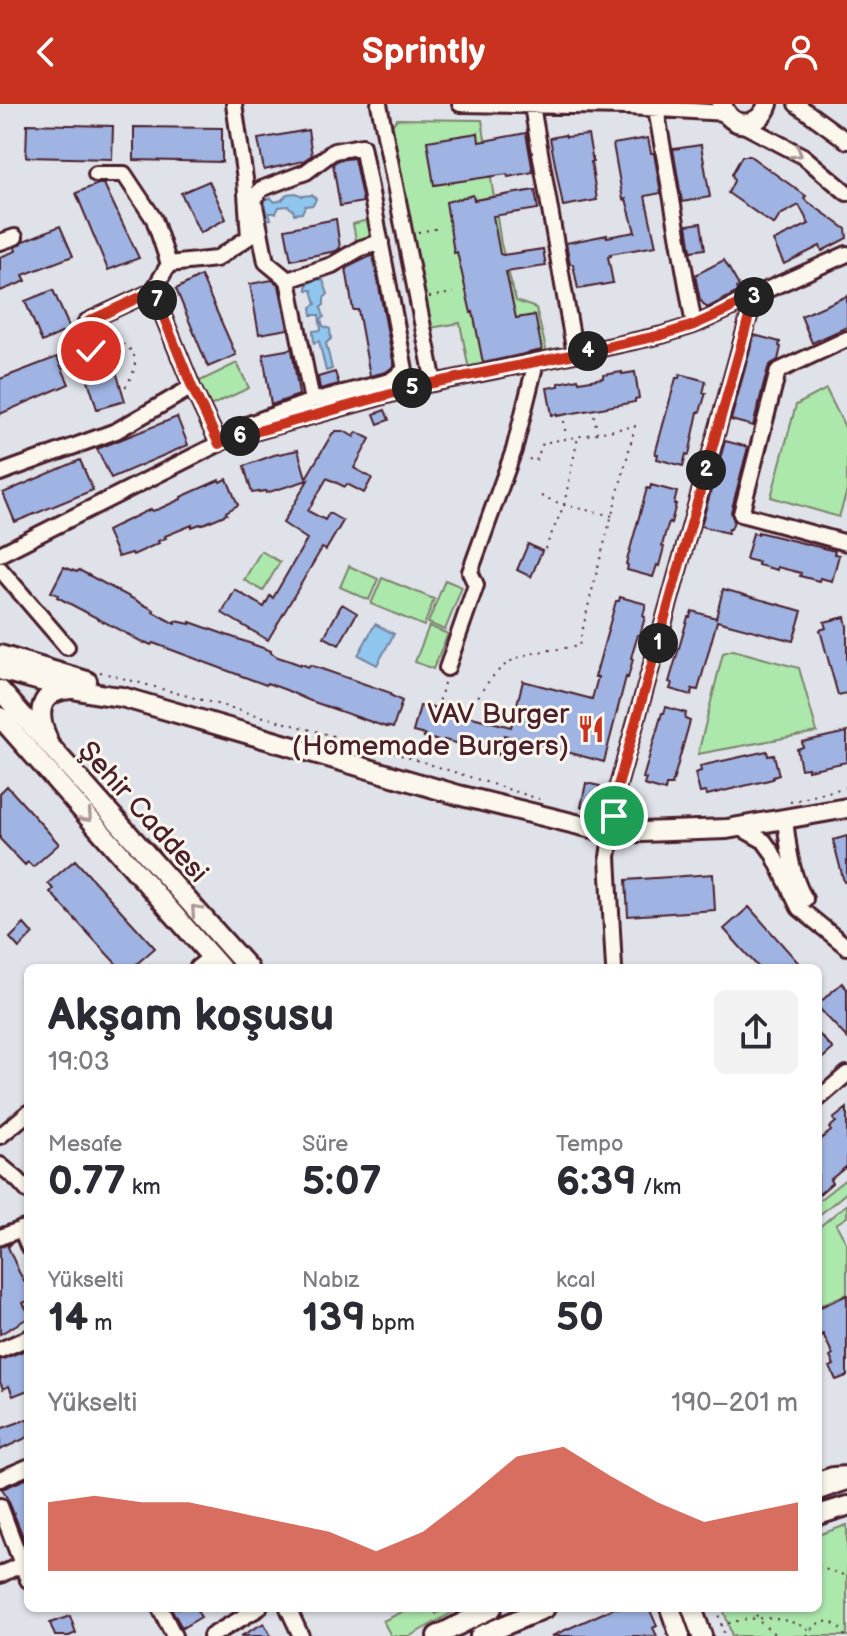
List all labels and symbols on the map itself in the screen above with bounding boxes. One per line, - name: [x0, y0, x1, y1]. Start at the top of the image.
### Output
- one-way arrow: [788, 143, 803, 159]
- pin: 3: [734, 277, 774, 317]
- pin: 7: [137, 280, 177, 320]
- pin: [57, 317, 125, 385]
- pin: 4: [568, 331, 608, 371]
- pin: 5: [392, 368, 432, 408]
- pin: 6: [220, 416, 260, 456]
- pin: 2: [686, 450, 726, 490]
- pin: 1: [638, 623, 678, 663]
- place label: VAV Burger (Homemade Burgers): [292, 698, 570, 763]
- restaurant icon: VAV Burger (Homemade Burgers): [576, 714, 606, 744]
- street label: Şehir Caddesi: [71, 735, 215, 889]
- pin: [580, 782, 648, 850]
- one-way arrow: [78, 808, 92, 823]
- one-way arrow: [191, 905, 205, 919]

